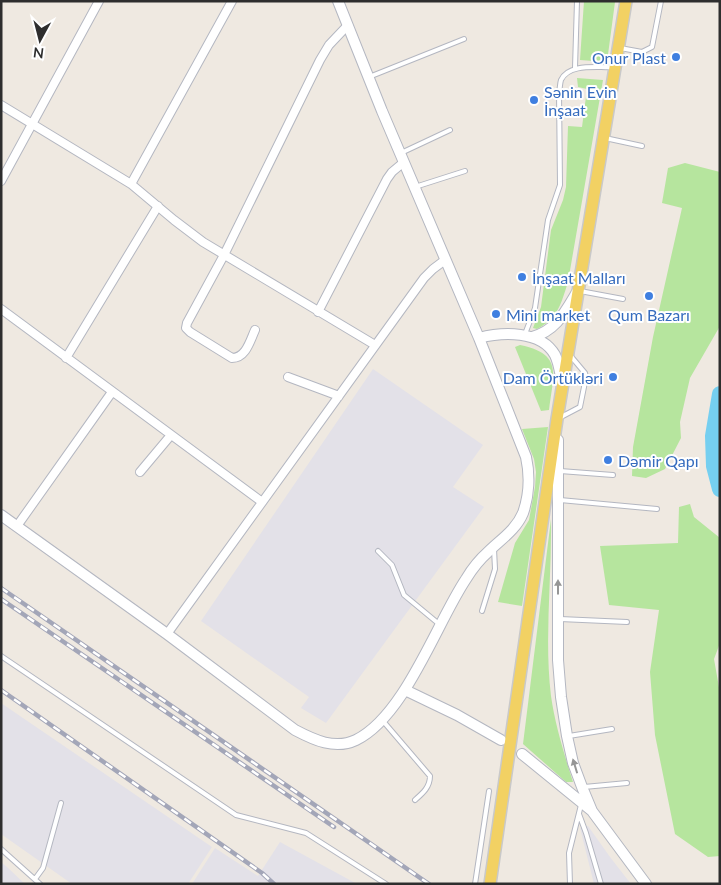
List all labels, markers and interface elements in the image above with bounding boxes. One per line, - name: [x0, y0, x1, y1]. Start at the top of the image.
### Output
- north arrow: [15, 15, 65, 65]
- text: N: [32, 44, 45, 62]
- place label: Onur Plast: [592, 48, 666, 67]
- marker: Onur Plast: [670, 51, 682, 63]
- place label: Sənin Evin İnşaat: [544, 82, 617, 119]
- marker: Sənin Evin İnşaat: [528, 94, 540, 106]
- place label: İnşaat Malları: [532, 268, 626, 287]
- marker: İnşaat Malları: [516, 271, 528, 283]
- marker: Qum Bazarı: [643, 290, 655, 302]
- place label: Mini market: [506, 305, 590, 324]
- place label: Qum Bazarı: [608, 305, 690, 324]
- marker: Mini market: [490, 308, 502, 320]
- place label: Dam Örtükləri: [503, 368, 603, 387]
- marker: Dam Örtükləri: [607, 371, 619, 383]
- place label: Dəmir Qapı: [618, 451, 699, 470]
- marker: Dəmir Qapı: [602, 454, 614, 466]
- one-way arrow: [554, 579, 562, 595]
- one-way arrow: [570, 758, 578, 773]

